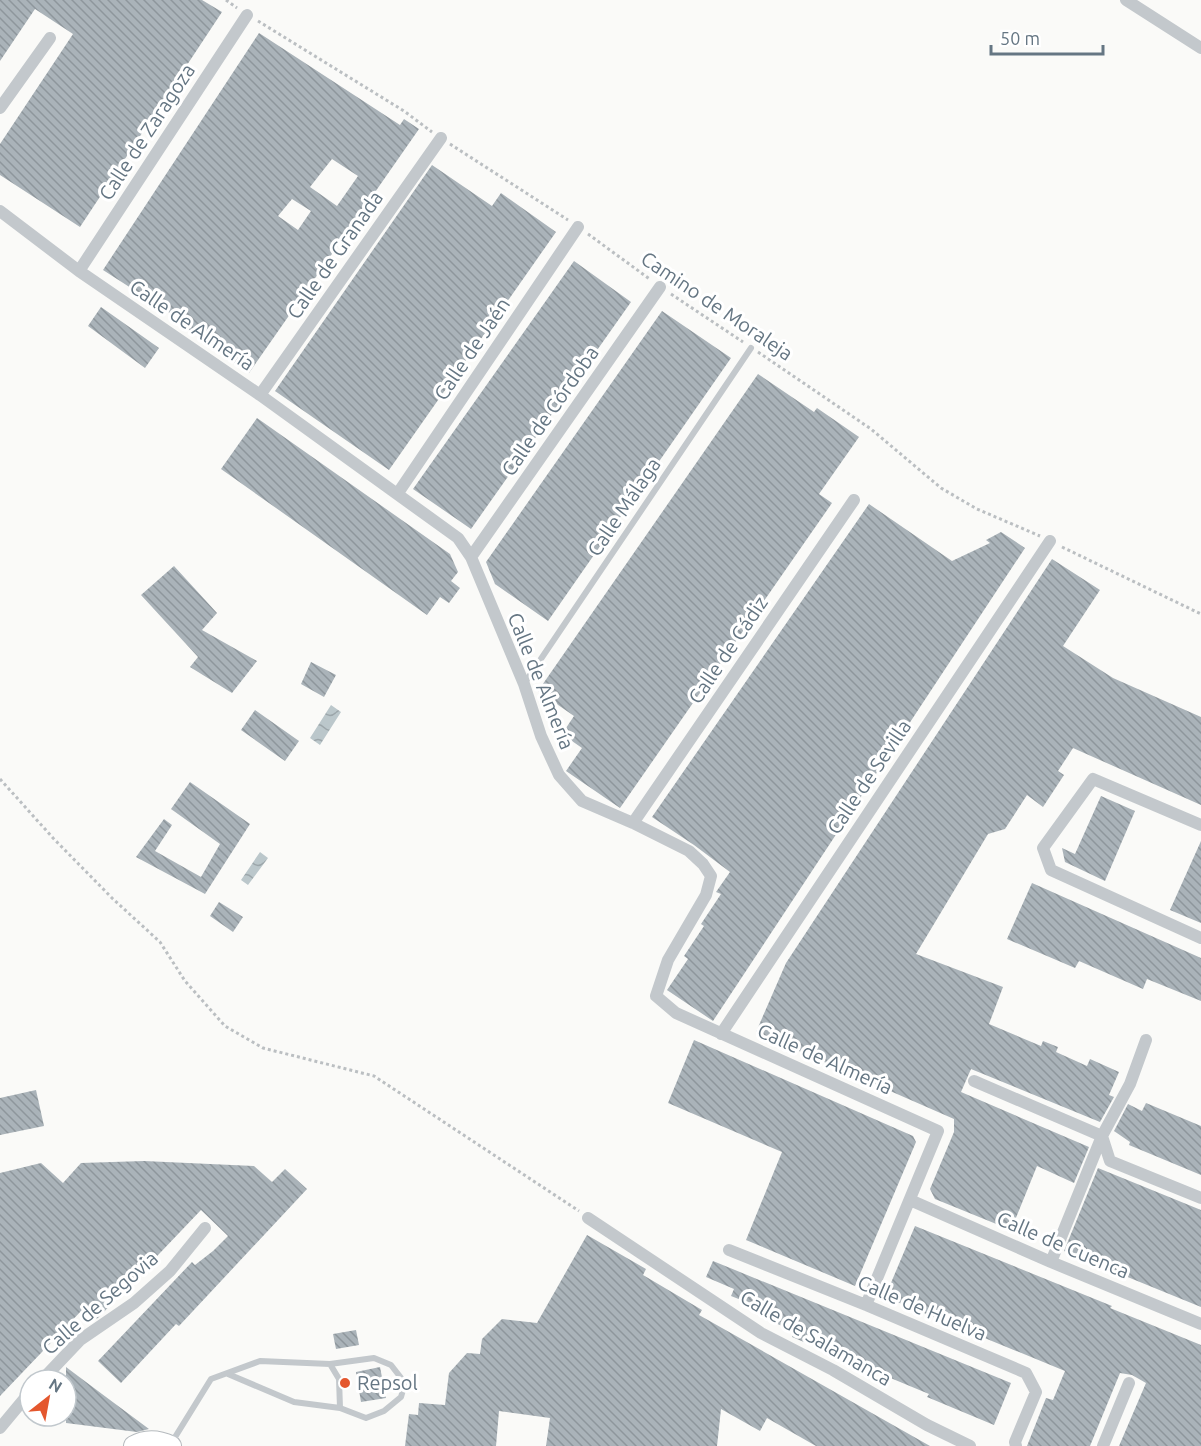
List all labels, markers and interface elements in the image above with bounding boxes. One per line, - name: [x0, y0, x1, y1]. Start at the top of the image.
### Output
- scale bar: [991, 18, 1104, 56]
- text: 50 m: [1000, 28, 1040, 48]
- street label: Calle de Zaragoza: [94, 59, 199, 204]
- street label: Calle de Granada: [282, 186, 387, 323]
- street label: Camino de Moraleja: [637, 246, 798, 365]
- street label: Calle de Almería: [126, 274, 259, 375]
- street label: Calle de Jaén: [429, 293, 514, 404]
- street label: Calle de Córdoba: [496, 342, 603, 480]
- street label: Calle Málaga: [582, 453, 665, 560]
- street label: Calle de Cádiz: [683, 592, 772, 708]
- street label: Calle de Almería: [504, 609, 579, 752]
- street label: Calle de Sevilla: [822, 715, 915, 838]
- street label: Calle de Almería: [754, 1018, 896, 1099]
- street label: Calle de Cuenca: [994, 1206, 1133, 1283]
- street label: Calle de Segovia: [37, 1246, 162, 1359]
- street label: Calle de Huelva: [854, 1270, 990, 1345]
- street label: Calle de Salamanca: [737, 1285, 896, 1390]
- north arrow: [18, 1368, 78, 1428]
- place label: Repsol: [357, 1371, 418, 1394]
- text: N: [46, 1374, 65, 1396]
- marker: Repsol: [338, 1376, 352, 1390]

